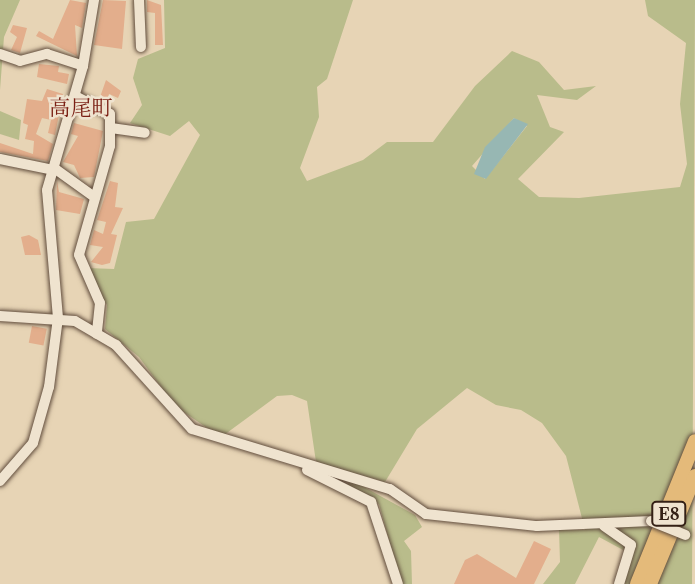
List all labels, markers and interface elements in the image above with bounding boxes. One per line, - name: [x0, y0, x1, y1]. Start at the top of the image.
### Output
- district label: 高尾町: [50, 95, 112, 121]
- road number: E8: [650, 502, 688, 526]

